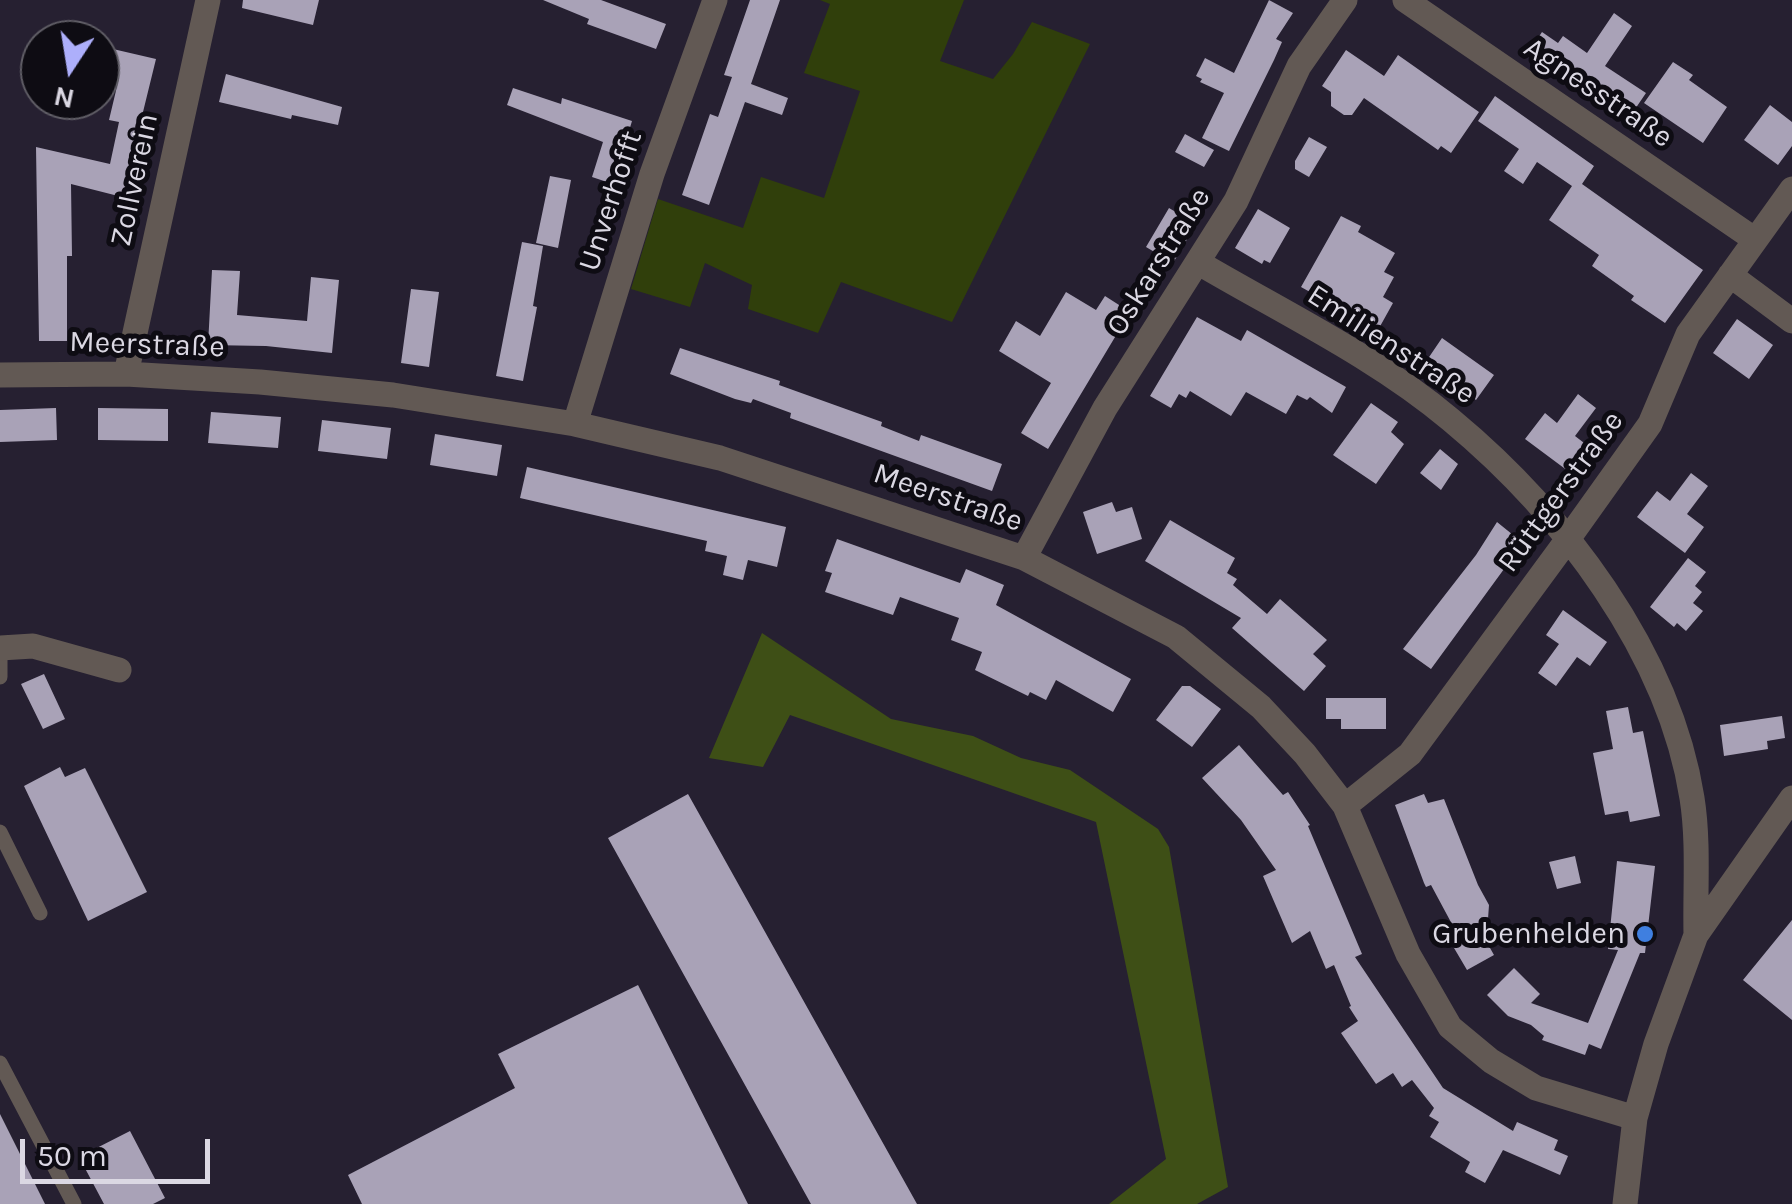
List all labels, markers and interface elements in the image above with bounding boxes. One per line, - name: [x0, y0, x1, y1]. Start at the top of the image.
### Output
- north arrow: [20, 20, 120, 120]
- street label: Agnesstraße: [1517, 30, 1679, 156]
- text: N: [51, 80, 77, 116]
- street label: Zollverein: [103, 110, 167, 250]
- street label: Unverhofft: [571, 126, 651, 276]
- street label: Oskarstraße: [1099, 181, 1219, 343]
- street label: Emilienstraße: [1300, 277, 1482, 413]
- street label: Meerstraße: [69, 324, 225, 366]
- street label: Rüttgerstraße: [1490, 404, 1632, 580]
- street label: Meerstraße: [869, 456, 1027, 540]
- place label: Grubenhelden: [1432, 916, 1625, 952]
- marker: Grubenhelden: [1634, 923, 1656, 945]
- scale bar: [25, 1119, 215, 1181]
- text: 50 m: [37, 1138, 107, 1174]

